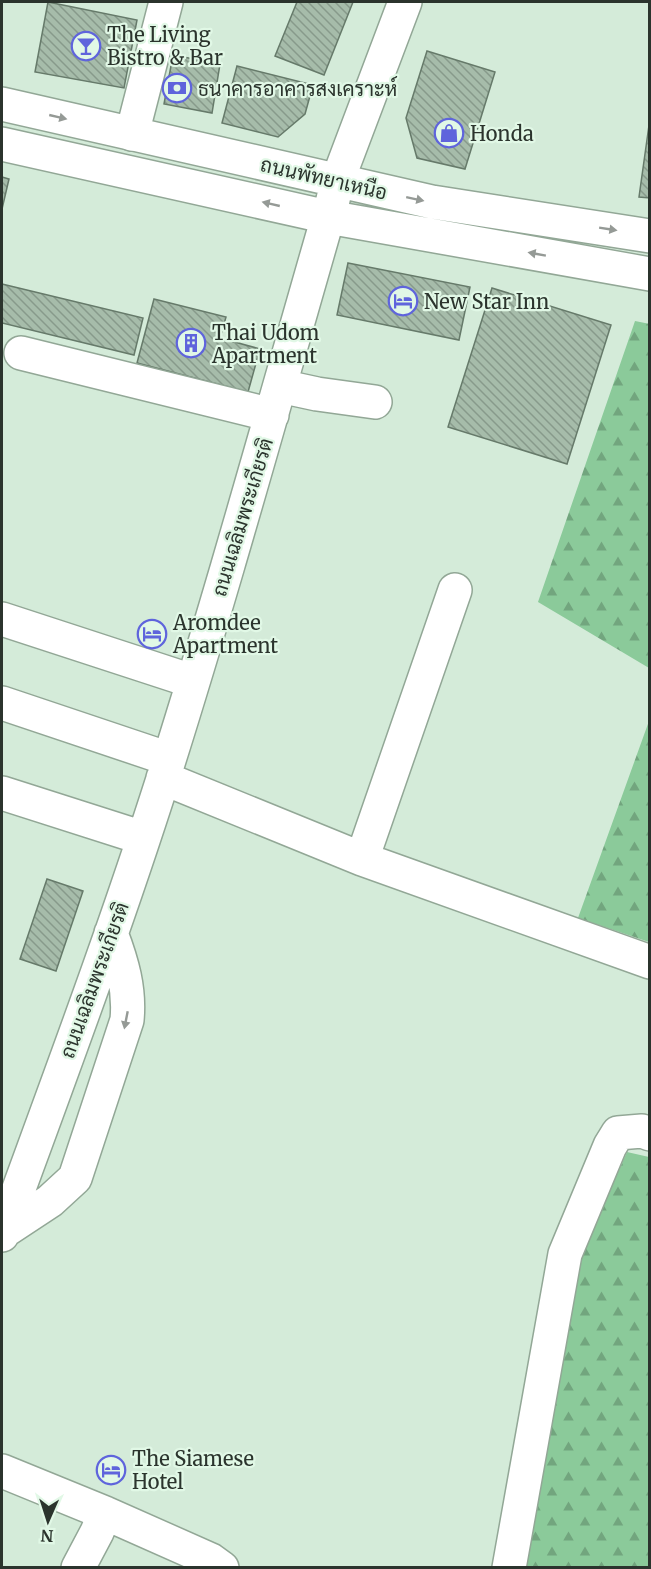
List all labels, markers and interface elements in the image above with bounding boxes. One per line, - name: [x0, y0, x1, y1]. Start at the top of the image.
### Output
- place label: The Living Bistro & Bar: [107, 22, 223, 70]
- bar icon: The Living Bistro & Bar: [70, 30, 102, 62]
- bank icon: ธนาคารอาคารสงเคราะห์: [161, 72, 193, 104]
- place label: ธนาคารอาคารสงเคราะห์: [198, 75, 397, 101]
- one-way arrow: [49, 113, 68, 123]
- shop icon: Honda: [433, 117, 465, 149]
- place label: Honda: [470, 121, 534, 146]
- street label: ถนนพัทยาเหนือ: [258, 150, 390, 205]
- one-way arrow: [406, 195, 425, 204]
- one-way arrow: [262, 199, 280, 209]
- one-way arrow: [598, 225, 617, 234]
- one-way arrow: [527, 249, 546, 258]
- hotel icon: New Star Inn: [387, 285, 419, 317]
- place label: New Star Inn: [424, 289, 549, 314]
- place label: Thai Udom Apartment: [211, 320, 320, 368]
- building icon: Thai Udom Apartment: [175, 327, 207, 359]
- street label: ถนนเฉลิมพระเกียรติ: [206, 435, 278, 599]
- place label: Aromdee Apartment: [172, 610, 278, 658]
- hotel icon: Aromdee Apartment: [136, 618, 168, 650]
- street label: ถนนเฉลิมพระเกียรติ: [54, 899, 134, 1061]
- one-way arrow: [121, 1011, 130, 1030]
- place label: The Siamese Hotel: [132, 1446, 254, 1494]
- hotel icon: The Siamese Hotel: [95, 1454, 127, 1486]
- north arrow: [18, 1491, 78, 1551]
- text: N: [40, 1526, 54, 1546]

